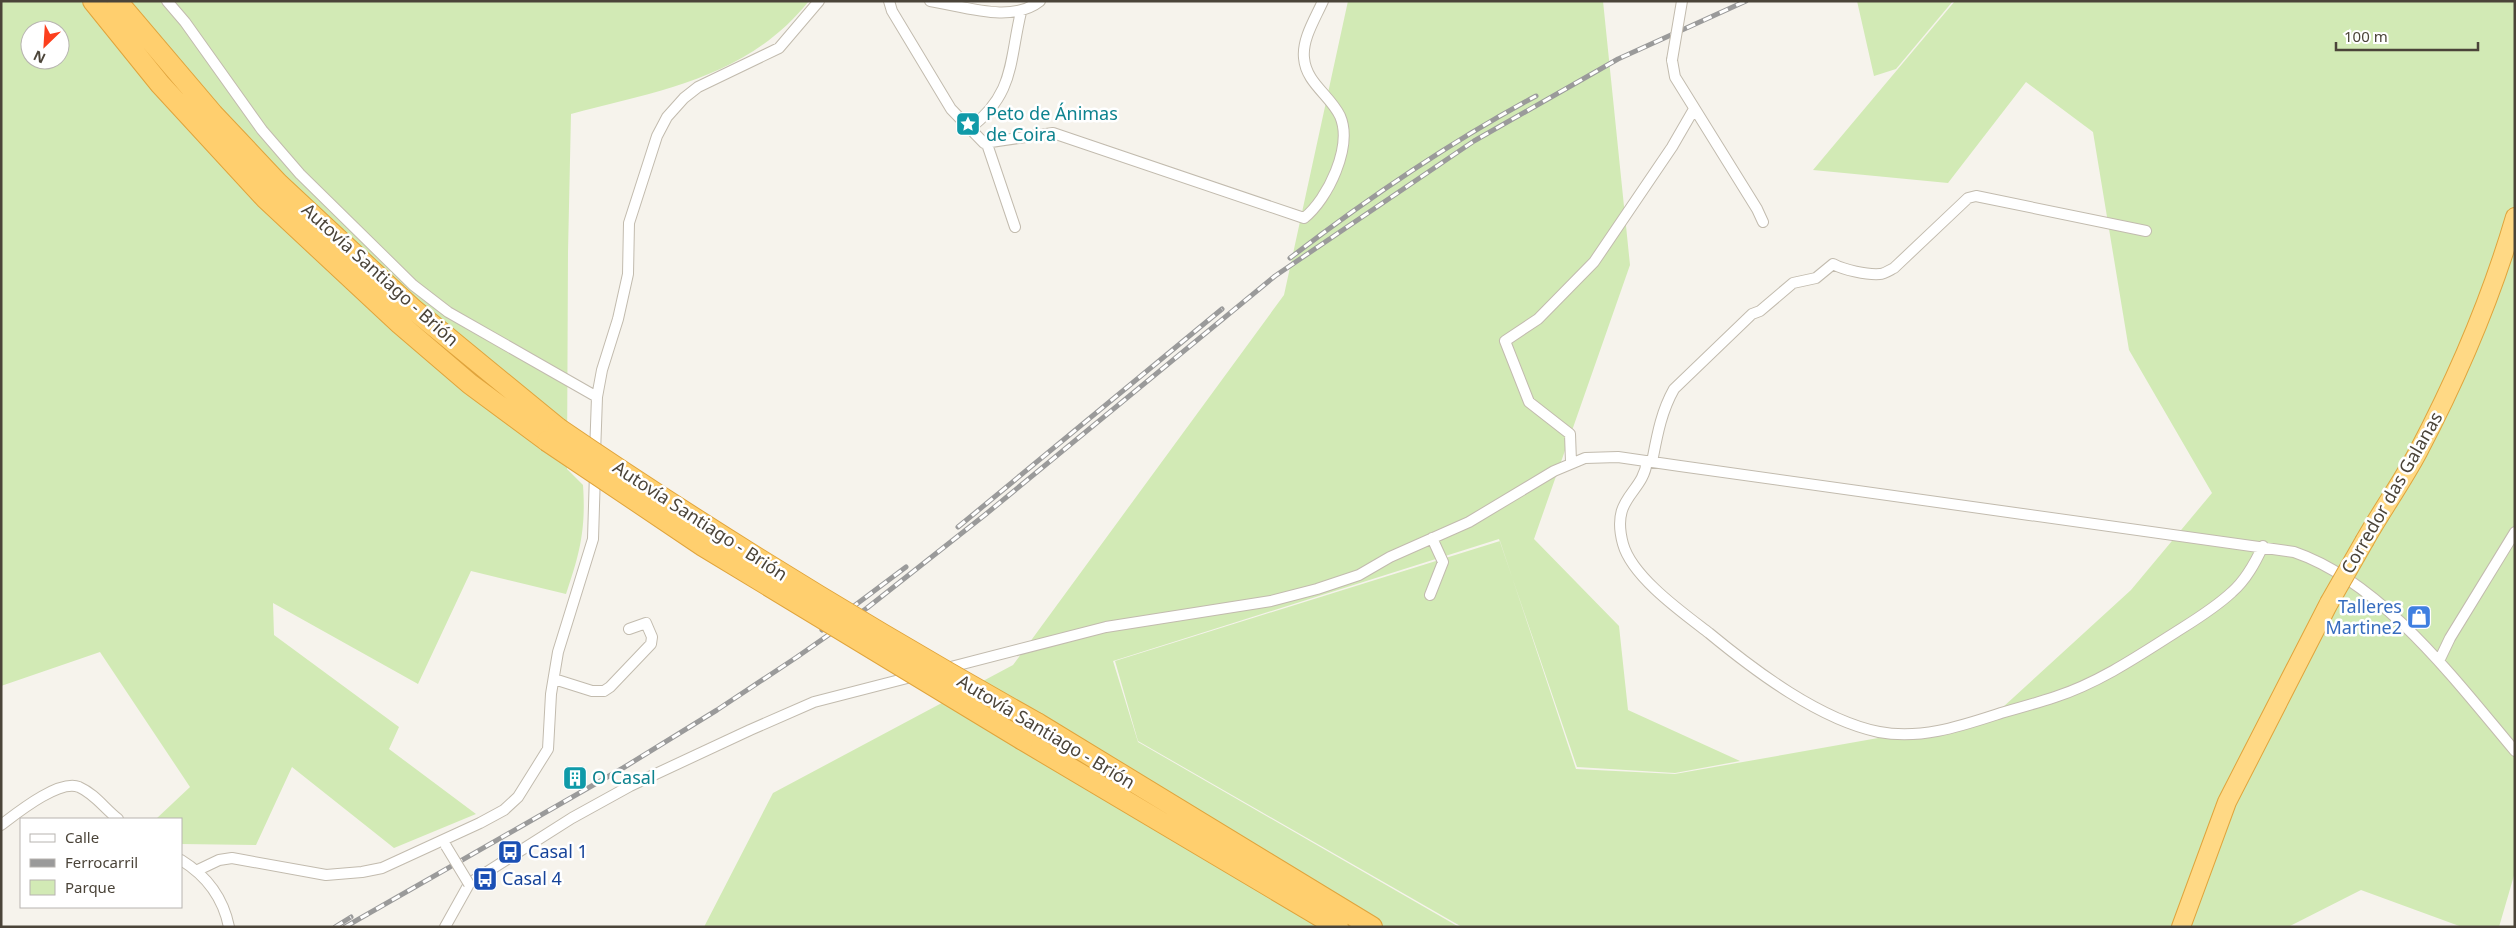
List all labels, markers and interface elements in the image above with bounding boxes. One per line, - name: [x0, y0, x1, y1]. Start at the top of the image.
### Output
- north arrow: [20, 20, 70, 70]
- scale bar: [2336, 20, 2478, 52]
- text: 100 m: [2344, 26, 2388, 46]
- text: N: [30, 46, 48, 68]
- place label: Peto de Ánimas de Coira: [986, 101, 1118, 146]
- place icon: Peto de Ánimas de Coira: [955, 111, 981, 137]
- street label: Autovía Santiago - Brión: [297, 197, 464, 351]
- street label: Corredor das Galanas: [2335, 407, 2447, 578]
- street label: Autovía Santiago - Brión: [609, 455, 792, 586]
- place label: Talleres Martine2: [2325, 594, 2402, 639]
- shop icon: Talleres Martine2: [2406, 604, 2432, 630]
- street label: Autovía Santiago - Brión: [953, 668, 1140, 794]
- building icon: O Casal: [562, 765, 588, 791]
- place label: O Casal: [592, 765, 656, 789]
- legend: [20, 818, 182, 908]
- text: Calle: [65, 827, 99, 847]
- bus stop icon: Casal 1: [497, 839, 523, 865]
- place label: Casal 1: [528, 839, 588, 863]
- text: Ferrocarril: [65, 852, 138, 872]
- bus stop icon: Casal 4: [472, 866, 498, 892]
- place label: Casal 4: [502, 866, 562, 890]
- text: Parque: [65, 877, 115, 897]

